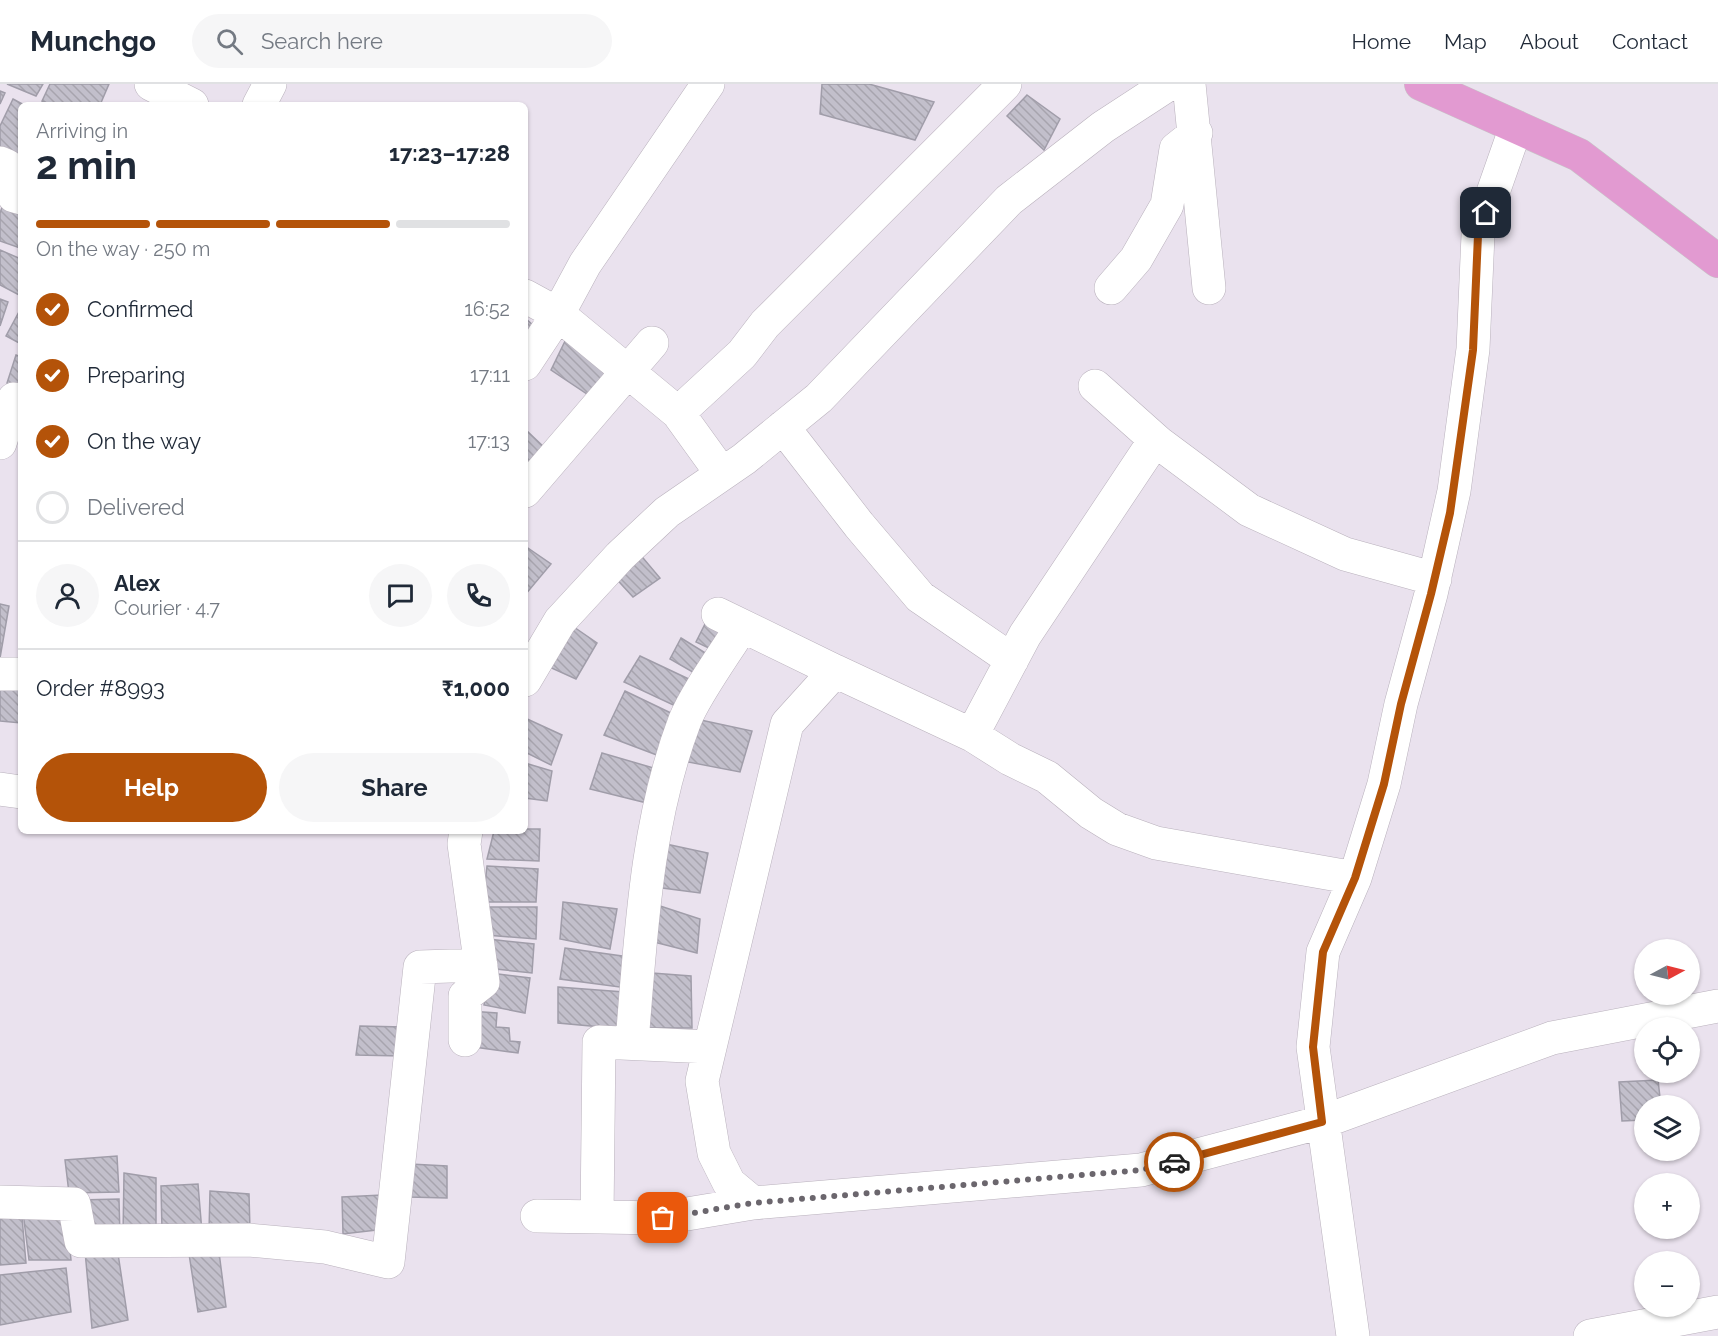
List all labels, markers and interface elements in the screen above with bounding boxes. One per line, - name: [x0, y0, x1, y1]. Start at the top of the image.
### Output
- search box: [192, 14, 612, 68]
- text: Munchgo: [30, 25, 156, 58]
- icon: search: [213, 25, 246, 58]
- text: Search here: [261, 28, 383, 54]
- text: Home: [1352, 29, 1411, 54]
- text: Map: [1444, 29, 1487, 54]
- text: About: [1520, 29, 1579, 54]
- text: Contact: [1612, 29, 1688, 54]
- text: Arriving in: [36, 119, 128, 143]
- text: 17:23–17:28: [389, 140, 510, 166]
- text: 2 min: [36, 142, 137, 188]
- pin: [1460, 187, 1511, 238]
- icon: home: [1469, 196, 1502, 229]
- text: On the way · 250 m: [36, 237, 210, 261]
- icon: check: [36, 293, 69, 326]
- text: Confirmed: [87, 296, 194, 322]
- text: 16:52: [464, 297, 510, 321]
- icon: check: [36, 359, 69, 392]
- text: Preparing: [87, 362, 185, 388]
- text: 17:11: [470, 363, 510, 387]
- icon: check: [36, 425, 69, 458]
- text: On the way: [87, 428, 201, 454]
- text: 17:13: [468, 429, 510, 453]
- text: Delivered: [87, 494, 185, 520]
- button: person: [36, 564, 99, 627]
- button: chat: [369, 564, 432, 627]
- button: phone: [447, 564, 510, 627]
- text: Alex: [114, 570, 160, 596]
- text: Courier · 4.7: [114, 596, 220, 620]
- text: Order #8993: [36, 675, 165, 701]
- text: ₹1,000: [442, 675, 510, 701]
- button: Help: [36, 753, 267, 822]
- button: Share: [279, 753, 510, 822]
- north arrow: [1634, 939, 1700, 1005]
- map controls: [1634, 939, 1700, 1317]
- button: locate: [1634, 1017, 1700, 1083]
- button: layers: [1634, 1095, 1700, 1161]
- courier: [1144, 1132, 1204, 1192]
- icon: car: [1158, 1146, 1191, 1179]
- button: +: [1634, 1173, 1700, 1239]
- pin: [637, 1192, 688, 1243]
- icon: bag: [646, 1201, 679, 1234]
- button: −: [1634, 1251, 1700, 1317]

